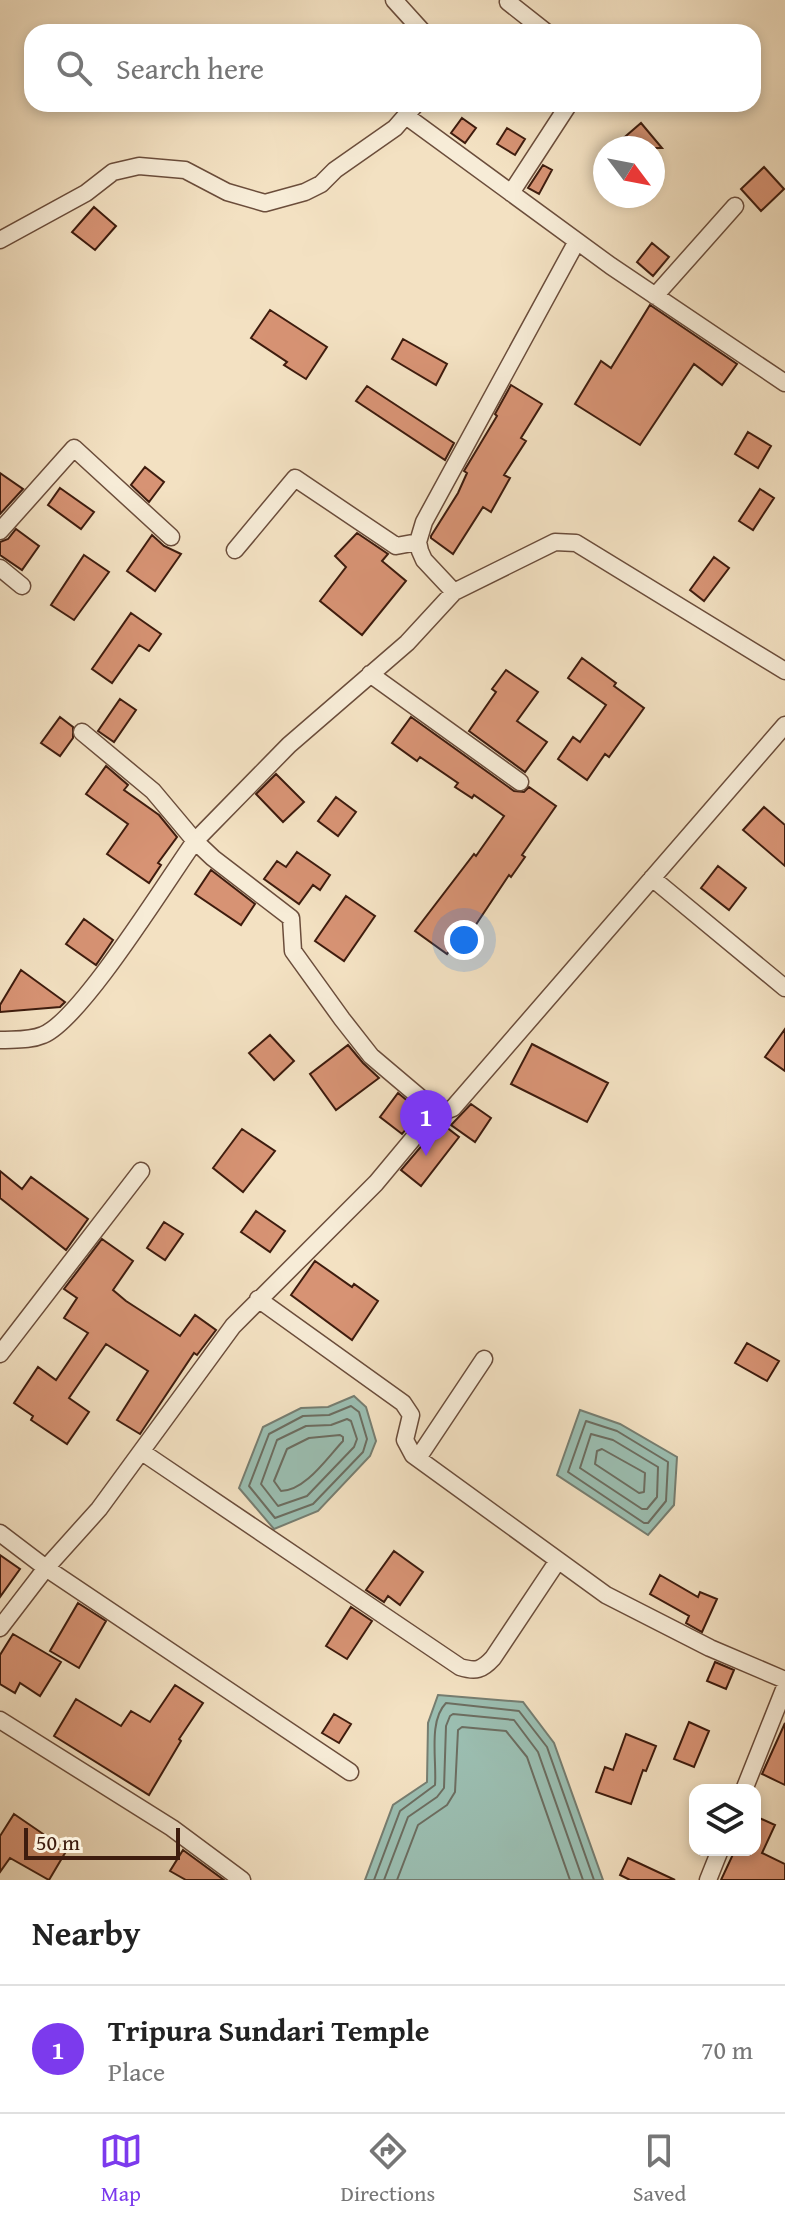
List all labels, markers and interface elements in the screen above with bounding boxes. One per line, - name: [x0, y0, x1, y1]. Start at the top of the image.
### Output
- search box: [24, 24, 761, 112]
- icon: search: [52, 46, 96, 90]
- text: Search here: [116, 46, 264, 90]
- north arrow: [593, 136, 665, 208]
- your location: [444, 920, 484, 960]
- pin: 1: [400, 1090, 452, 1156]
- map controls: [689, 1784, 761, 1856]
- button: layers: [689, 1784, 761, 1856]
- scale bar: [24, 1824, 180, 1860]
- text: 50 m: [36, 1826, 80, 1858]
- text: Nearby: [32, 1908, 141, 1957]
- text: Tripura Sundari Temple: [108, 2008, 430, 2052]
- text: 1: [51, 2030, 65, 2069]
- text: 70 m: [701, 2030, 753, 2069]
- text: Place: [108, 2052, 165, 2091]
- tab: Map: [99, 2129, 143, 2209]
- tab: Directions: [341, 2129, 435, 2209]
- tab: Saved: [633, 2129, 686, 2209]

